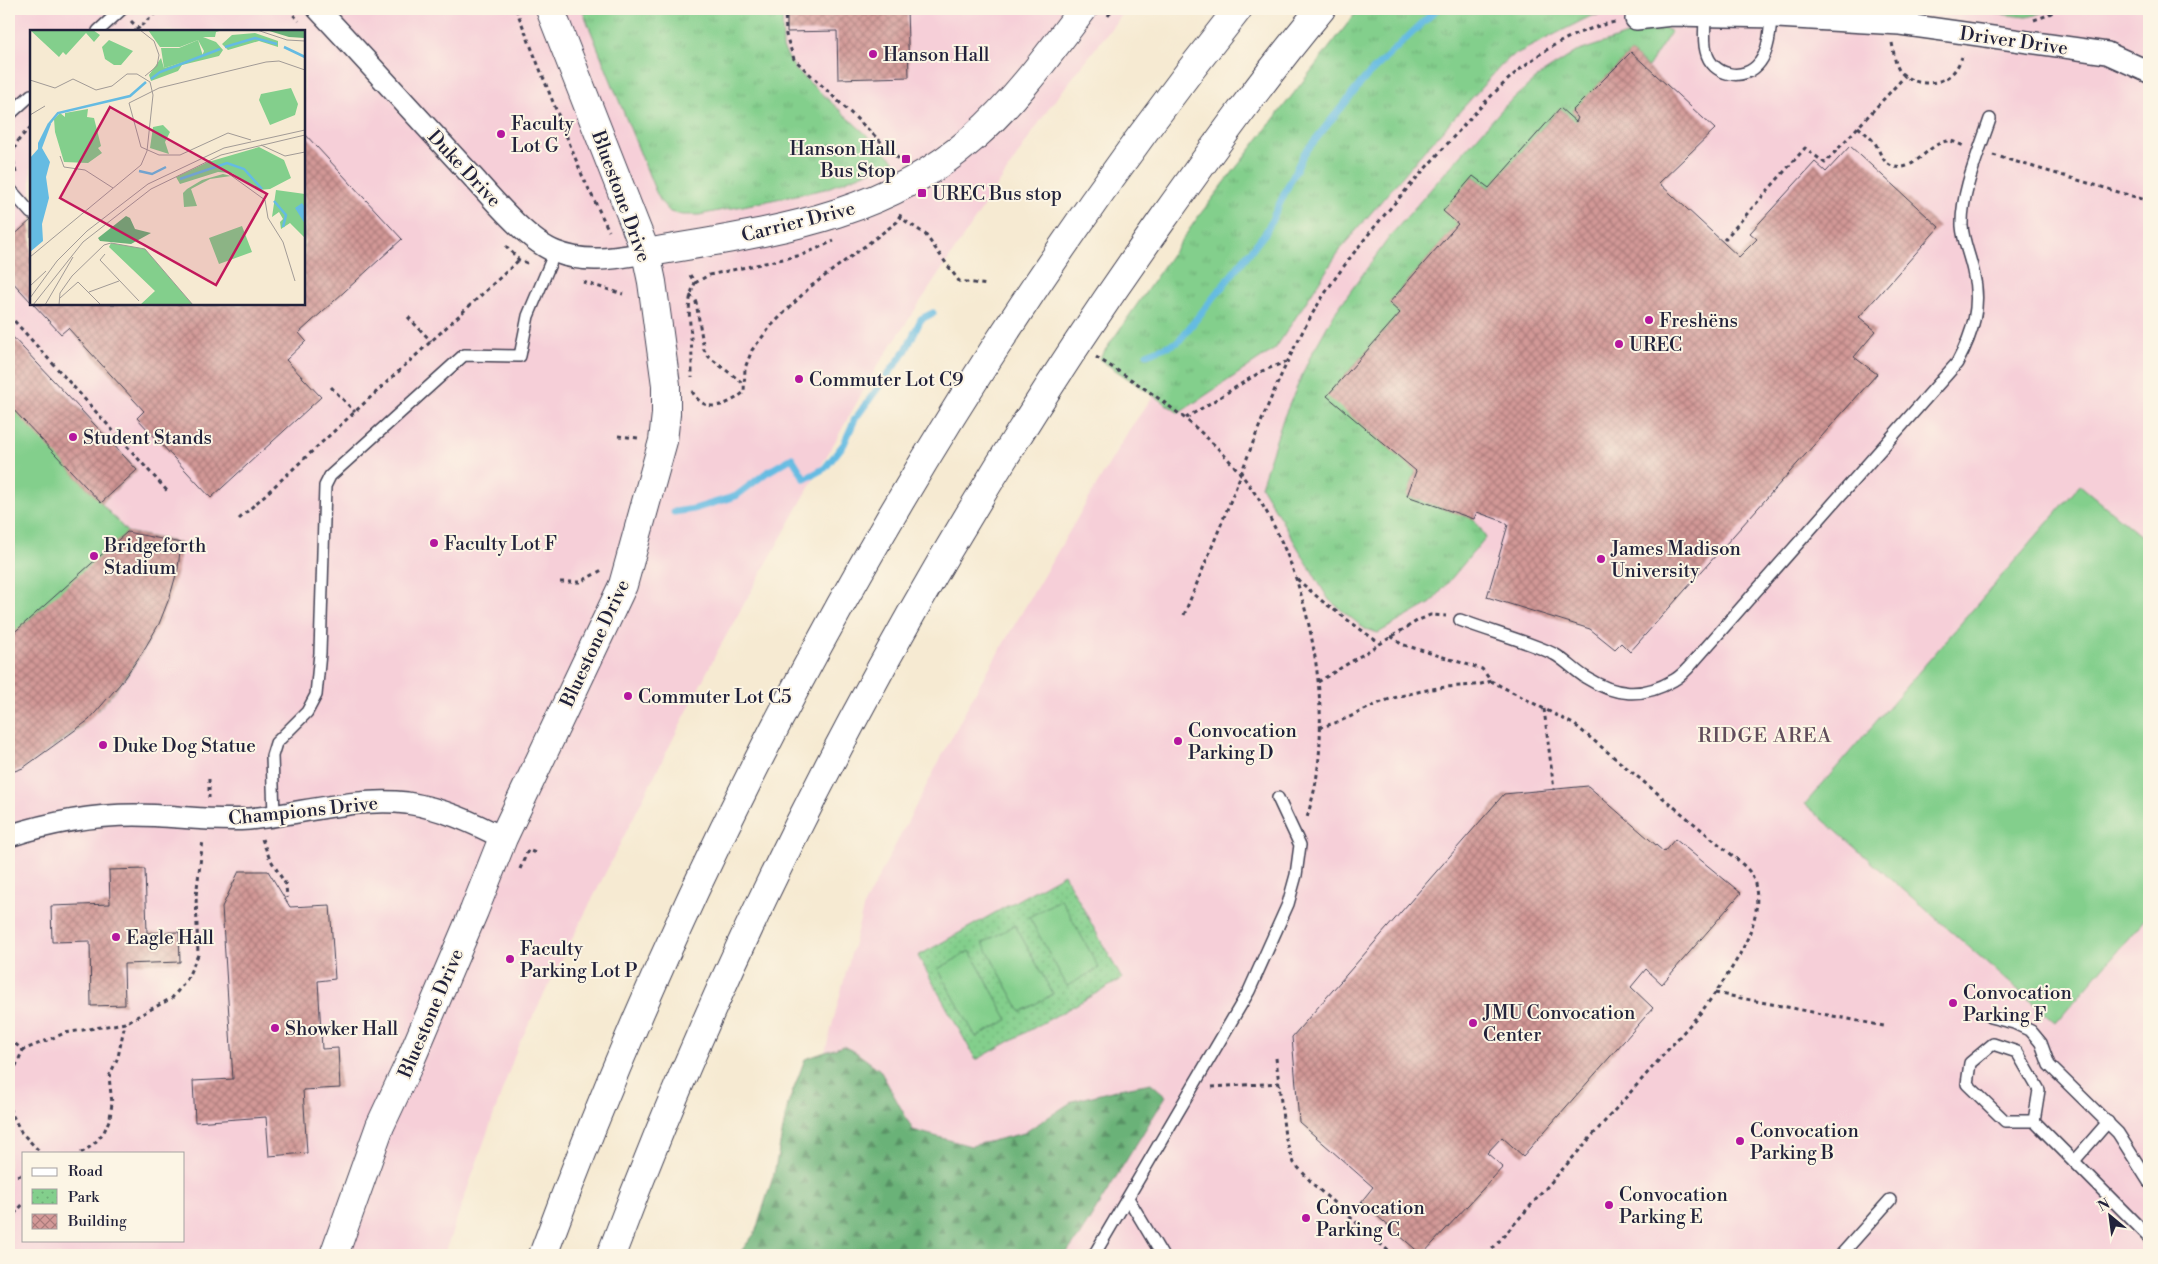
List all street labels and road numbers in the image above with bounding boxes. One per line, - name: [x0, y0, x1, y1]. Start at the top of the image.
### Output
- street label: Driver Drive: [1958, 22, 2069, 60]
- street label: Duke Drive: [422, 125, 506, 212]
- street label: Bluestone Drive: [586, 126, 656, 265]
- street label: Carrier Drive: [739, 196, 858, 248]
- street label: Bluestone Drive: [554, 576, 635, 712]
- street label: Champions Drive: [227, 791, 379, 831]
- street label: Bluestone Drive: [392, 945, 469, 1083]

